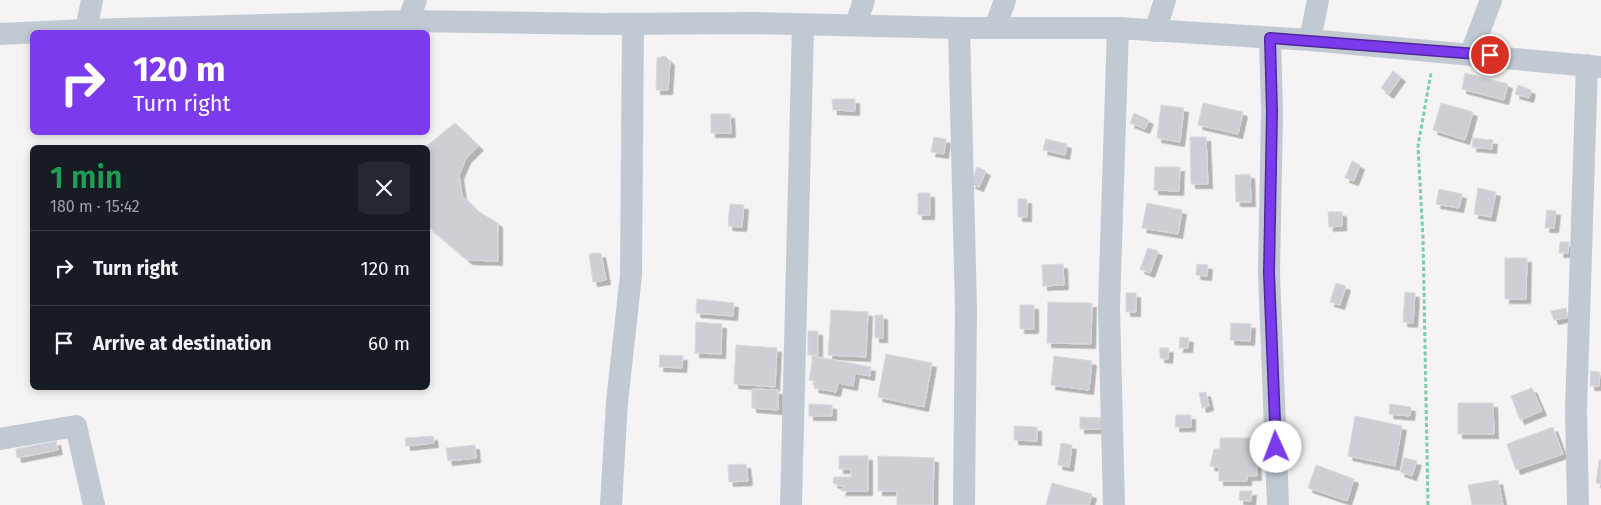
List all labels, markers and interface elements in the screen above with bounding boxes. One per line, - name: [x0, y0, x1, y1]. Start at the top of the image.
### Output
- pin: [1469, 34, 1511, 76]
- icon: arrive: [1476, 41, 1504, 69]
- text: 120 m: [133, 48, 226, 90]
- icon: right: [50, 50, 115, 115]
- text: Turn right: [133, 90, 230, 117]
- text: 1 min: [50, 160, 122, 196]
- button: close: [358, 162, 410, 214]
- text: 180 m · 15:42: [50, 197, 140, 216]
- icon: right: [50, 254, 78, 282]
- text: Turn right: [93, 257, 178, 280]
- text: 120 m: [360, 257, 410, 280]
- icon: arrive: [50, 329, 78, 357]
- text: Arrive at destination: [93, 332, 272, 355]
- text: 60 m: [368, 332, 410, 355]
- position arrow: [1249, 420, 1301, 472]

